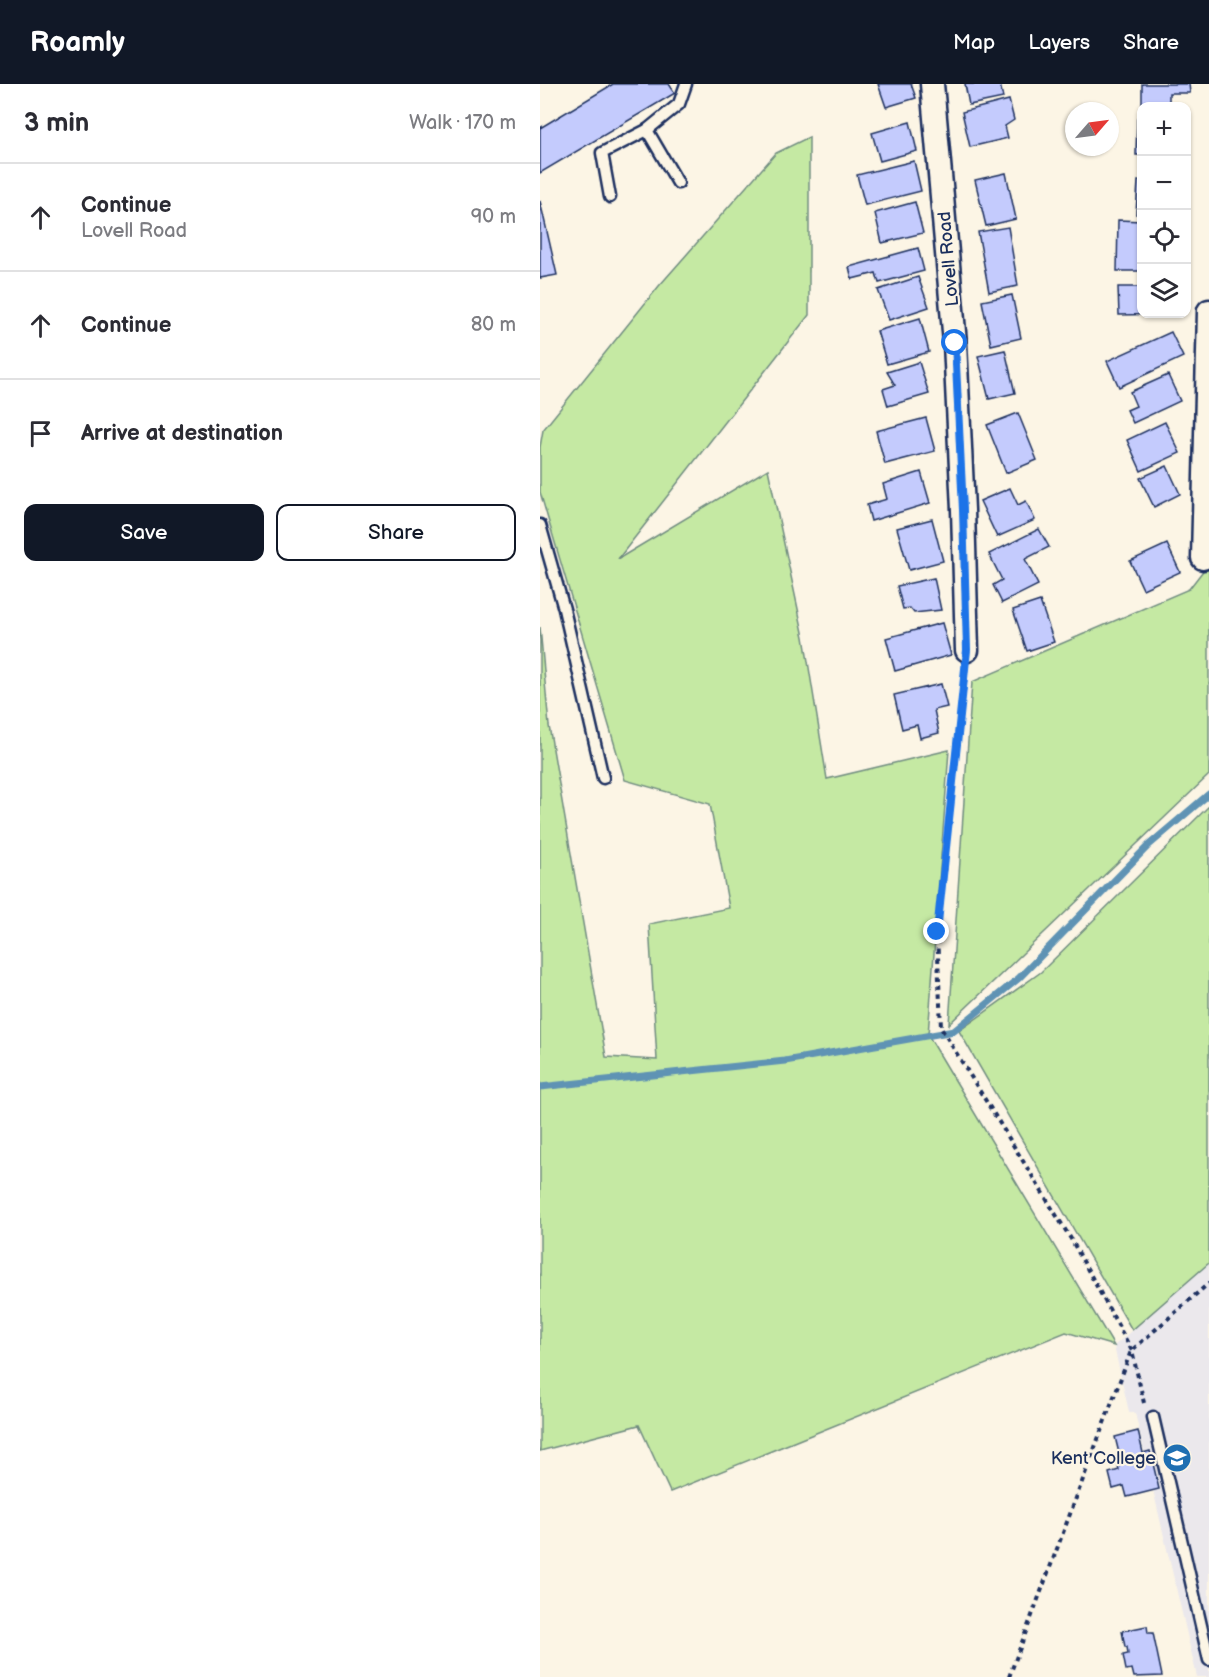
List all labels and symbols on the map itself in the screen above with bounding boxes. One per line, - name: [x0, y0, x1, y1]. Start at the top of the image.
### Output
- north arrow: [1065, 102, 1119, 156]
- street label: Lovell Road: [934, 210, 963, 307]
- route start: [941, 329, 967, 355]
- route end: [923, 918, 949, 944]
- school or university icon: Kent College: [1161, 1442, 1193, 1474]
- place label: Kent College: [1051, 1448, 1156, 1469]

